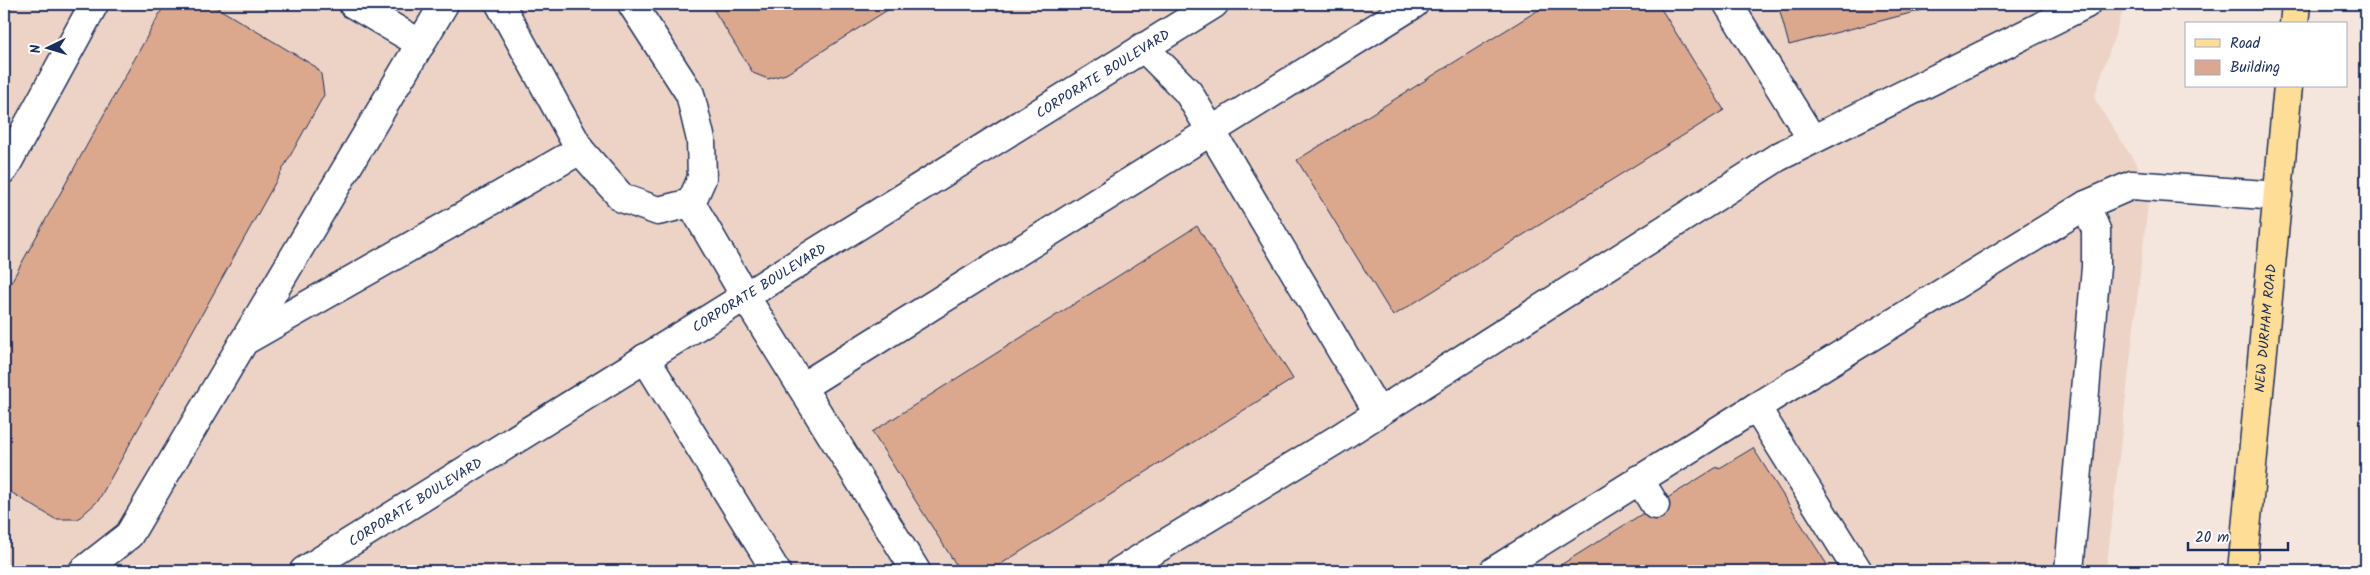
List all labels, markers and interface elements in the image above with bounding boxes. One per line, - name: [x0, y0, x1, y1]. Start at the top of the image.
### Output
- north arrow: [22, 22, 72, 72]
- legend: [2185, 22, 2348, 88]
- street label: CORPORATE BOULEVARD: [1032, 24, 1175, 124]
- text: Road: [2230, 32, 2261, 56]
- text: N: [25, 44, 47, 54]
- text: Building: [2230, 56, 2280, 80]
- street label: CORPORATE BOULEVARD: [688, 238, 831, 339]
- street label: NEW DURHAM ROAD: [2249, 263, 2283, 393]
- street label: CORPORATE BOULEVARD: [344, 452, 487, 553]
- scale bar: [2188, 520, 2288, 552]
- text: 20 m: [2195, 526, 2229, 550]

